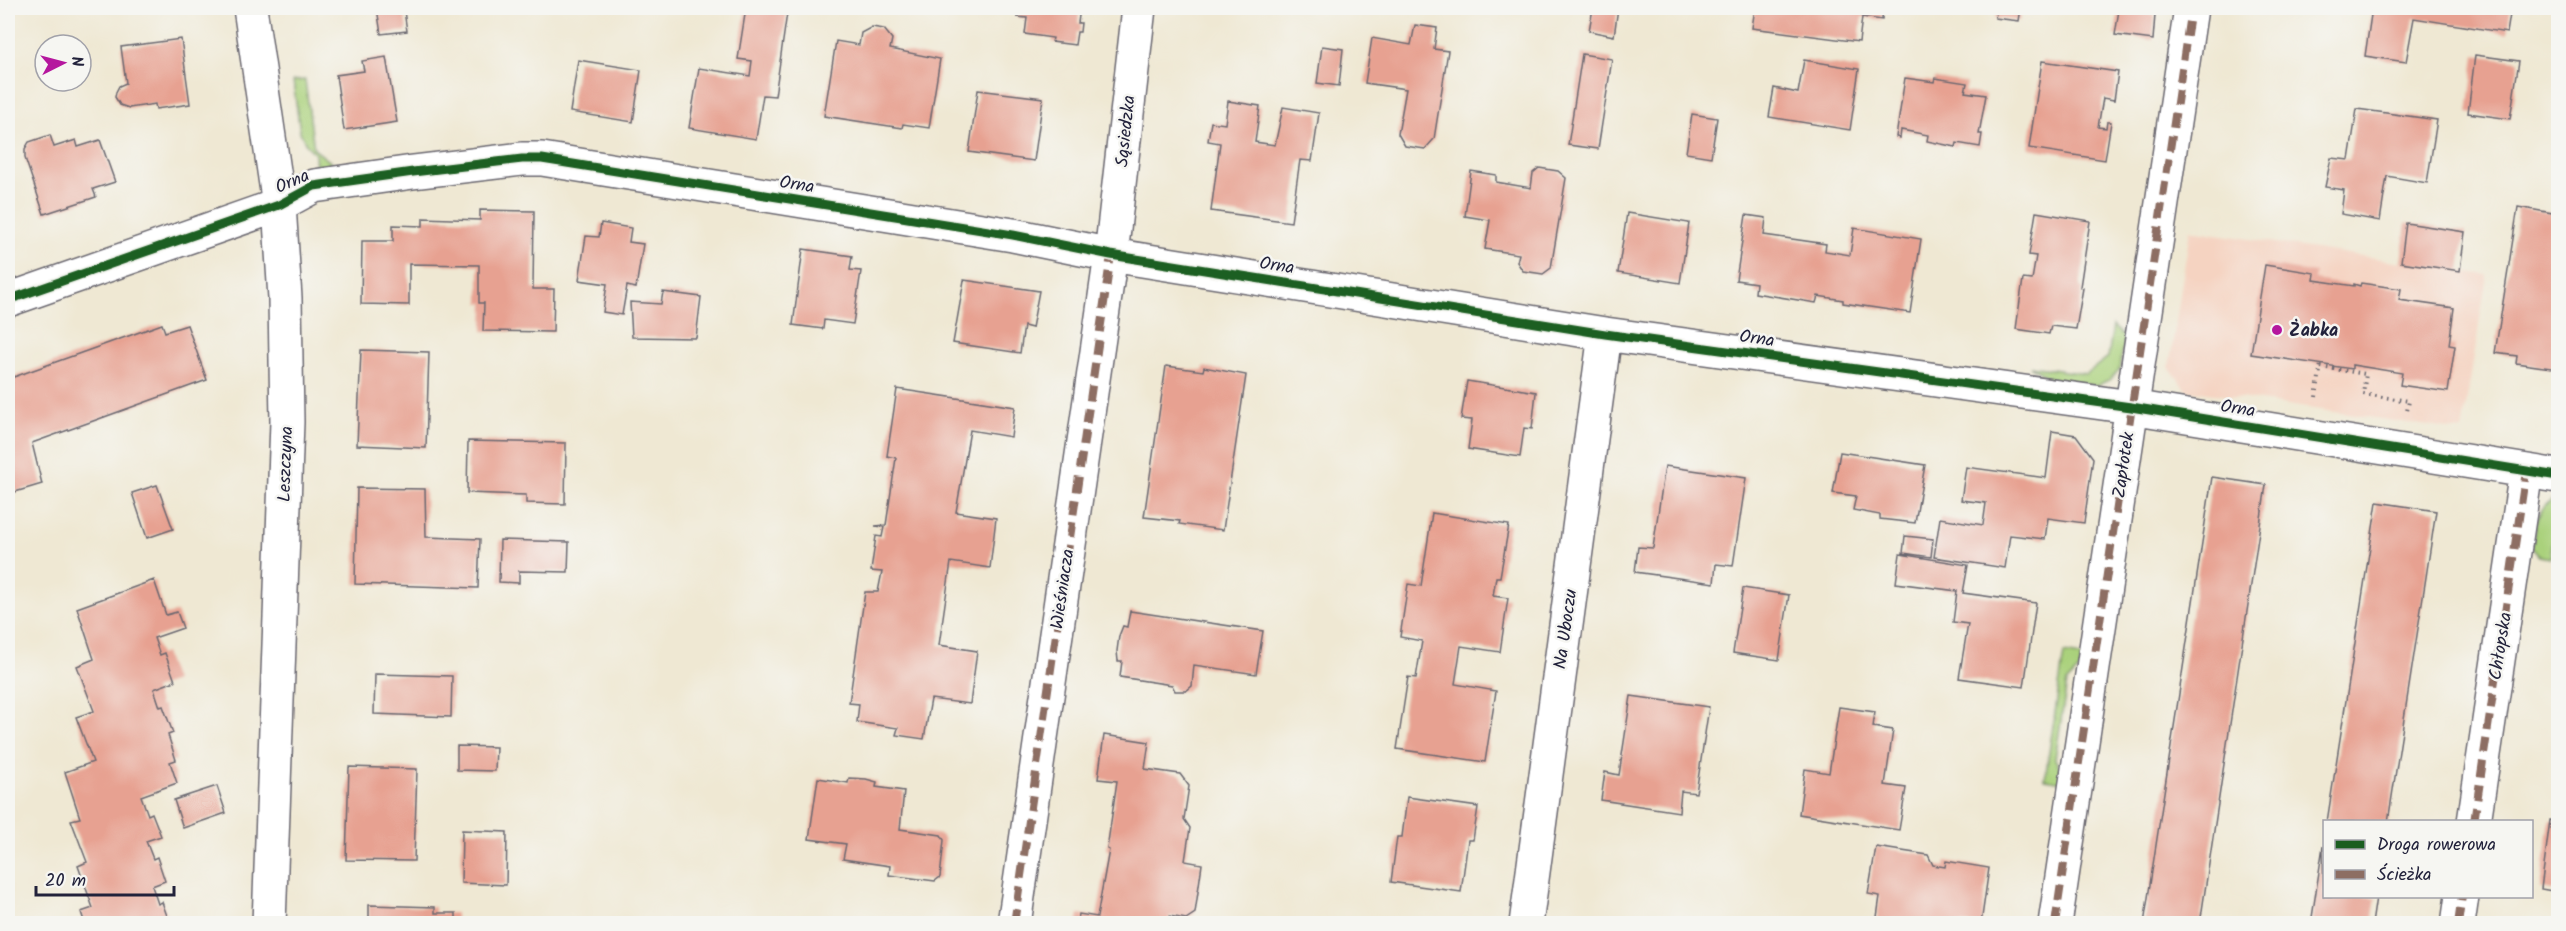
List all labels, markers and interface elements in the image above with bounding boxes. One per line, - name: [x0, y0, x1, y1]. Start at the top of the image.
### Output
- north arrow: [33, 33, 93, 93]
- text: N: [63, 55, 89, 68]
- street label: Sąsiedzka: [1108, 94, 1145, 168]
- street label: Orna: [271, 162, 315, 203]
- street label: Orna: [777, 168, 816, 203]
- street label: Orna: [1257, 249, 1296, 284]
- place label: Żabka: [2289, 317, 2338, 346]
- street label: Orna: [1737, 323, 1776, 356]
- marker: Żabka: [2270, 323, 2284, 337]
- street label: Orna: [2218, 392, 2257, 427]
- street label: Leszczyna: [271, 426, 302, 503]
- street label: Zapłotek: [2106, 430, 2144, 500]
- street label: Wieśniacza: [1044, 547, 1083, 631]
- street label: Na Uboczu: [1547, 587, 1587, 671]
- street label: Chłopska: [2482, 610, 2521, 682]
- legend: [2323, 820, 2533, 898]
- text: Droga rowerowa: [2377, 831, 2496, 860]
- scale bar: [36, 859, 174, 897]
- text: Ścieżka: [2377, 861, 2432, 890]
- text: 20 m: [45, 867, 86, 896]

